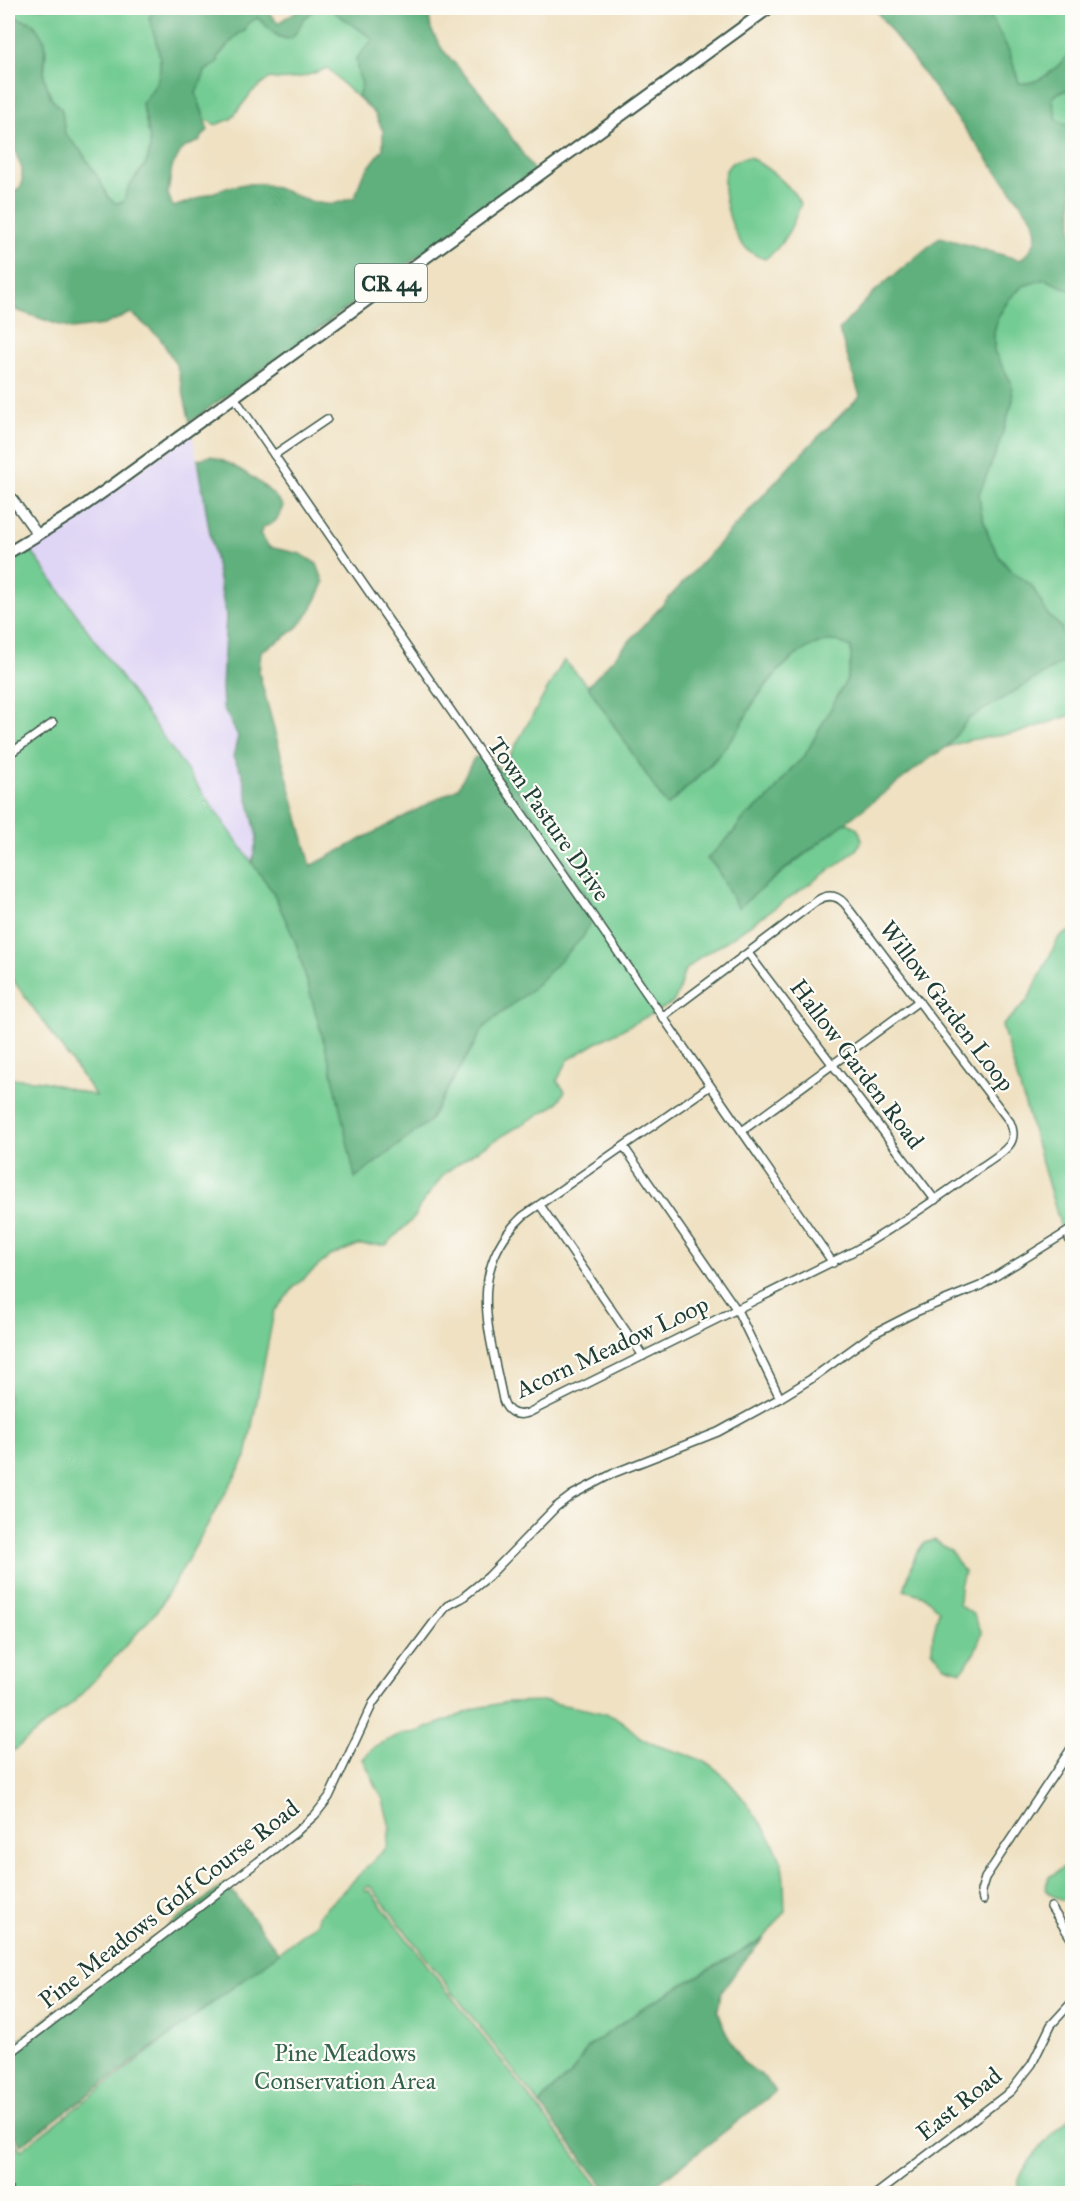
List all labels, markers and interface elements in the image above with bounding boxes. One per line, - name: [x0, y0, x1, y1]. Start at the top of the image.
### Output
- road number: CR 44: [355, 264, 427, 302]
- street label: Town Pasture Drive: [481, 731, 617, 907]
- street label: Willow Garden Loop: [873, 915, 1021, 1097]
- street label: Hallow Garden Road: [783, 973, 931, 1155]
- street label: Acorn Meadow Loop: [510, 1289, 713, 1405]
- street label: Pine Meadows Golf Course Road: [33, 1793, 305, 2015]
- park label: Pine Meadows Conservation Area: [254, 2038, 437, 2096]
- street label: East Road: [910, 2061, 1008, 2147]

